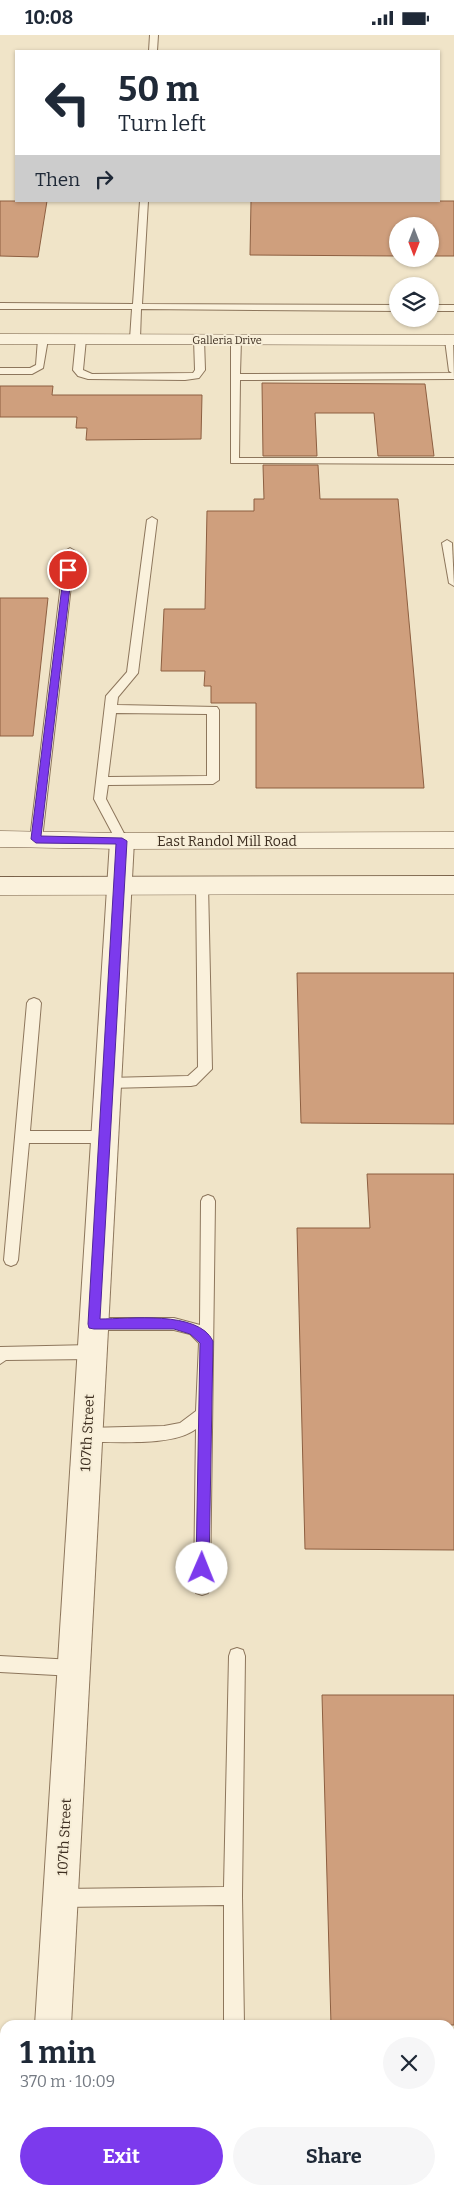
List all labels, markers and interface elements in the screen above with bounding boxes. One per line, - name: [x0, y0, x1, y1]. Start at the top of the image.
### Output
- text: 10:08: [25, 6, 73, 29]
- text: 50 m: [118, 68, 199, 110]
- icon: left: [35, 70, 100, 135]
- text: Turn left: [118, 110, 206, 137]
- icon: right: [90, 165, 118, 193]
- text: Then: [35, 168, 80, 191]
- north arrow: [389, 217, 439, 267]
- map controls: [389, 217, 439, 327]
- button: layers: [389, 277, 439, 327]
- street label: Galleria Drive: [192, 334, 262, 347]
- pin: [47, 549, 89, 591]
- icon: arrive: [54, 556, 82, 584]
- street label: East Randol Mill Road: [157, 833, 297, 850]
- street label: 107th Street: [77, 1394, 98, 1472]
- position arrow: [175, 1541, 227, 1593]
- street label: 107th Street: [54, 1798, 75, 1876]
- text: 1 min: [20, 2035, 96, 2071]
- button: close: [383, 2037, 435, 2089]
- text: 370 m · 10:09: [20, 2072, 115, 2091]
- button: Exit: [20, 2127, 223, 2185]
- button: Share: [233, 2127, 435, 2185]

